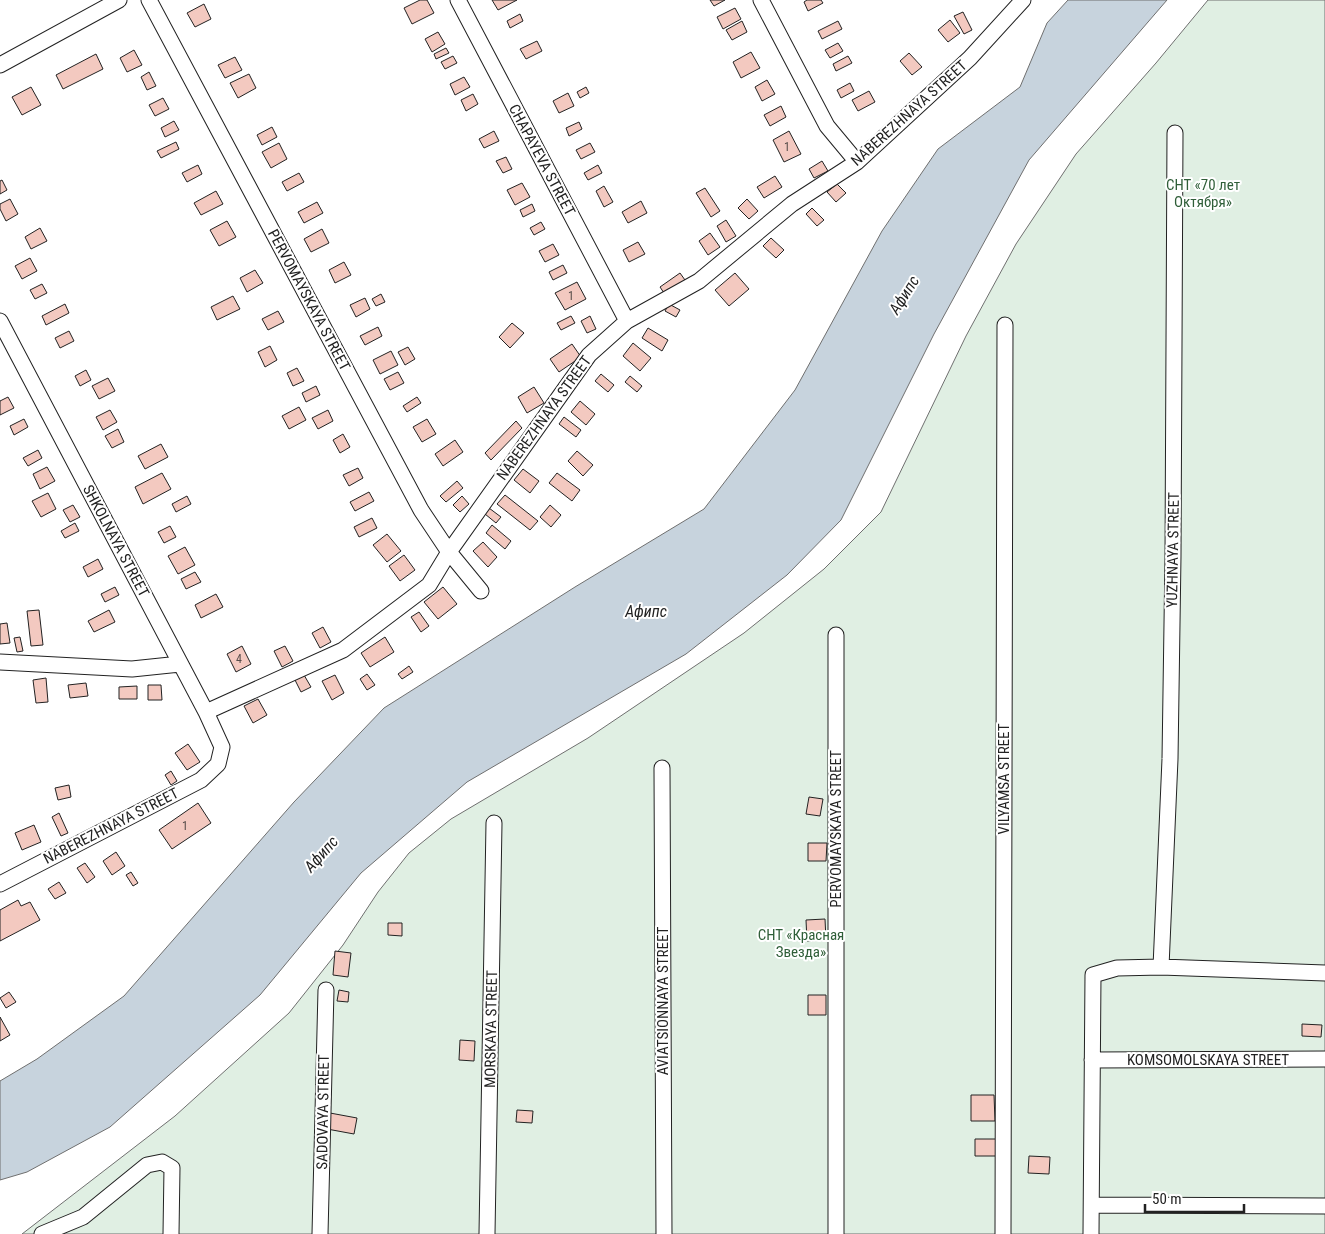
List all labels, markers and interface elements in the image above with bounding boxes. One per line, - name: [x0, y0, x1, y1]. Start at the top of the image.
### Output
- street label: NABEREZHNAYA STREET: [847, 56, 971, 170]
- street label: CHAPAYEVA STREET: [505, 101, 579, 219]
- house number: 1: [784, 140, 790, 154]
- park label: СНТ «70 лет Октября»: [1166, 176, 1240, 211]
- street label: PERVOMAYSKAYA STREET: [264, 226, 354, 374]
- water label: Афипс: [884, 272, 923, 319]
- house number: 1: [568, 289, 574, 303]
- street label: NABEREZHNAYA STREET: [493, 352, 595, 484]
- street label: SHKOLNAYA STREET: [79, 482, 153, 600]
- street label: YUZHNAYA STREET: [1163, 492, 1183, 608]
- water label: Афипс: [624, 602, 667, 621]
- house number: 4: [236, 652, 242, 666]
- street label: VILYAMSA STREET: [995, 723, 1013, 835]
- street label: PERVOMAYSKAYA STREET: [827, 750, 845, 908]
- street label: NABEREZHNAYA STREET: [40, 784, 182, 868]
- house number: 1: [182, 819, 188, 833]
- water label: Афипс: [299, 832, 342, 877]
- park label: СНТ «Красная Звезда»: [758, 926, 844, 961]
- street label: AVIATSIONNAYA STREET: [654, 927, 672, 1075]
- street label: MORSKAYA STREET: [481, 970, 501, 1088]
- street label: KOMSOMOLSKAYA STREET: [1127, 1051, 1289, 1069]
- street label: SADOVAYA STREET: [313, 1054, 333, 1170]
- scale bar: [1145, 1182, 1244, 1214]
- text: 50 m: [1152, 1190, 1182, 1208]

